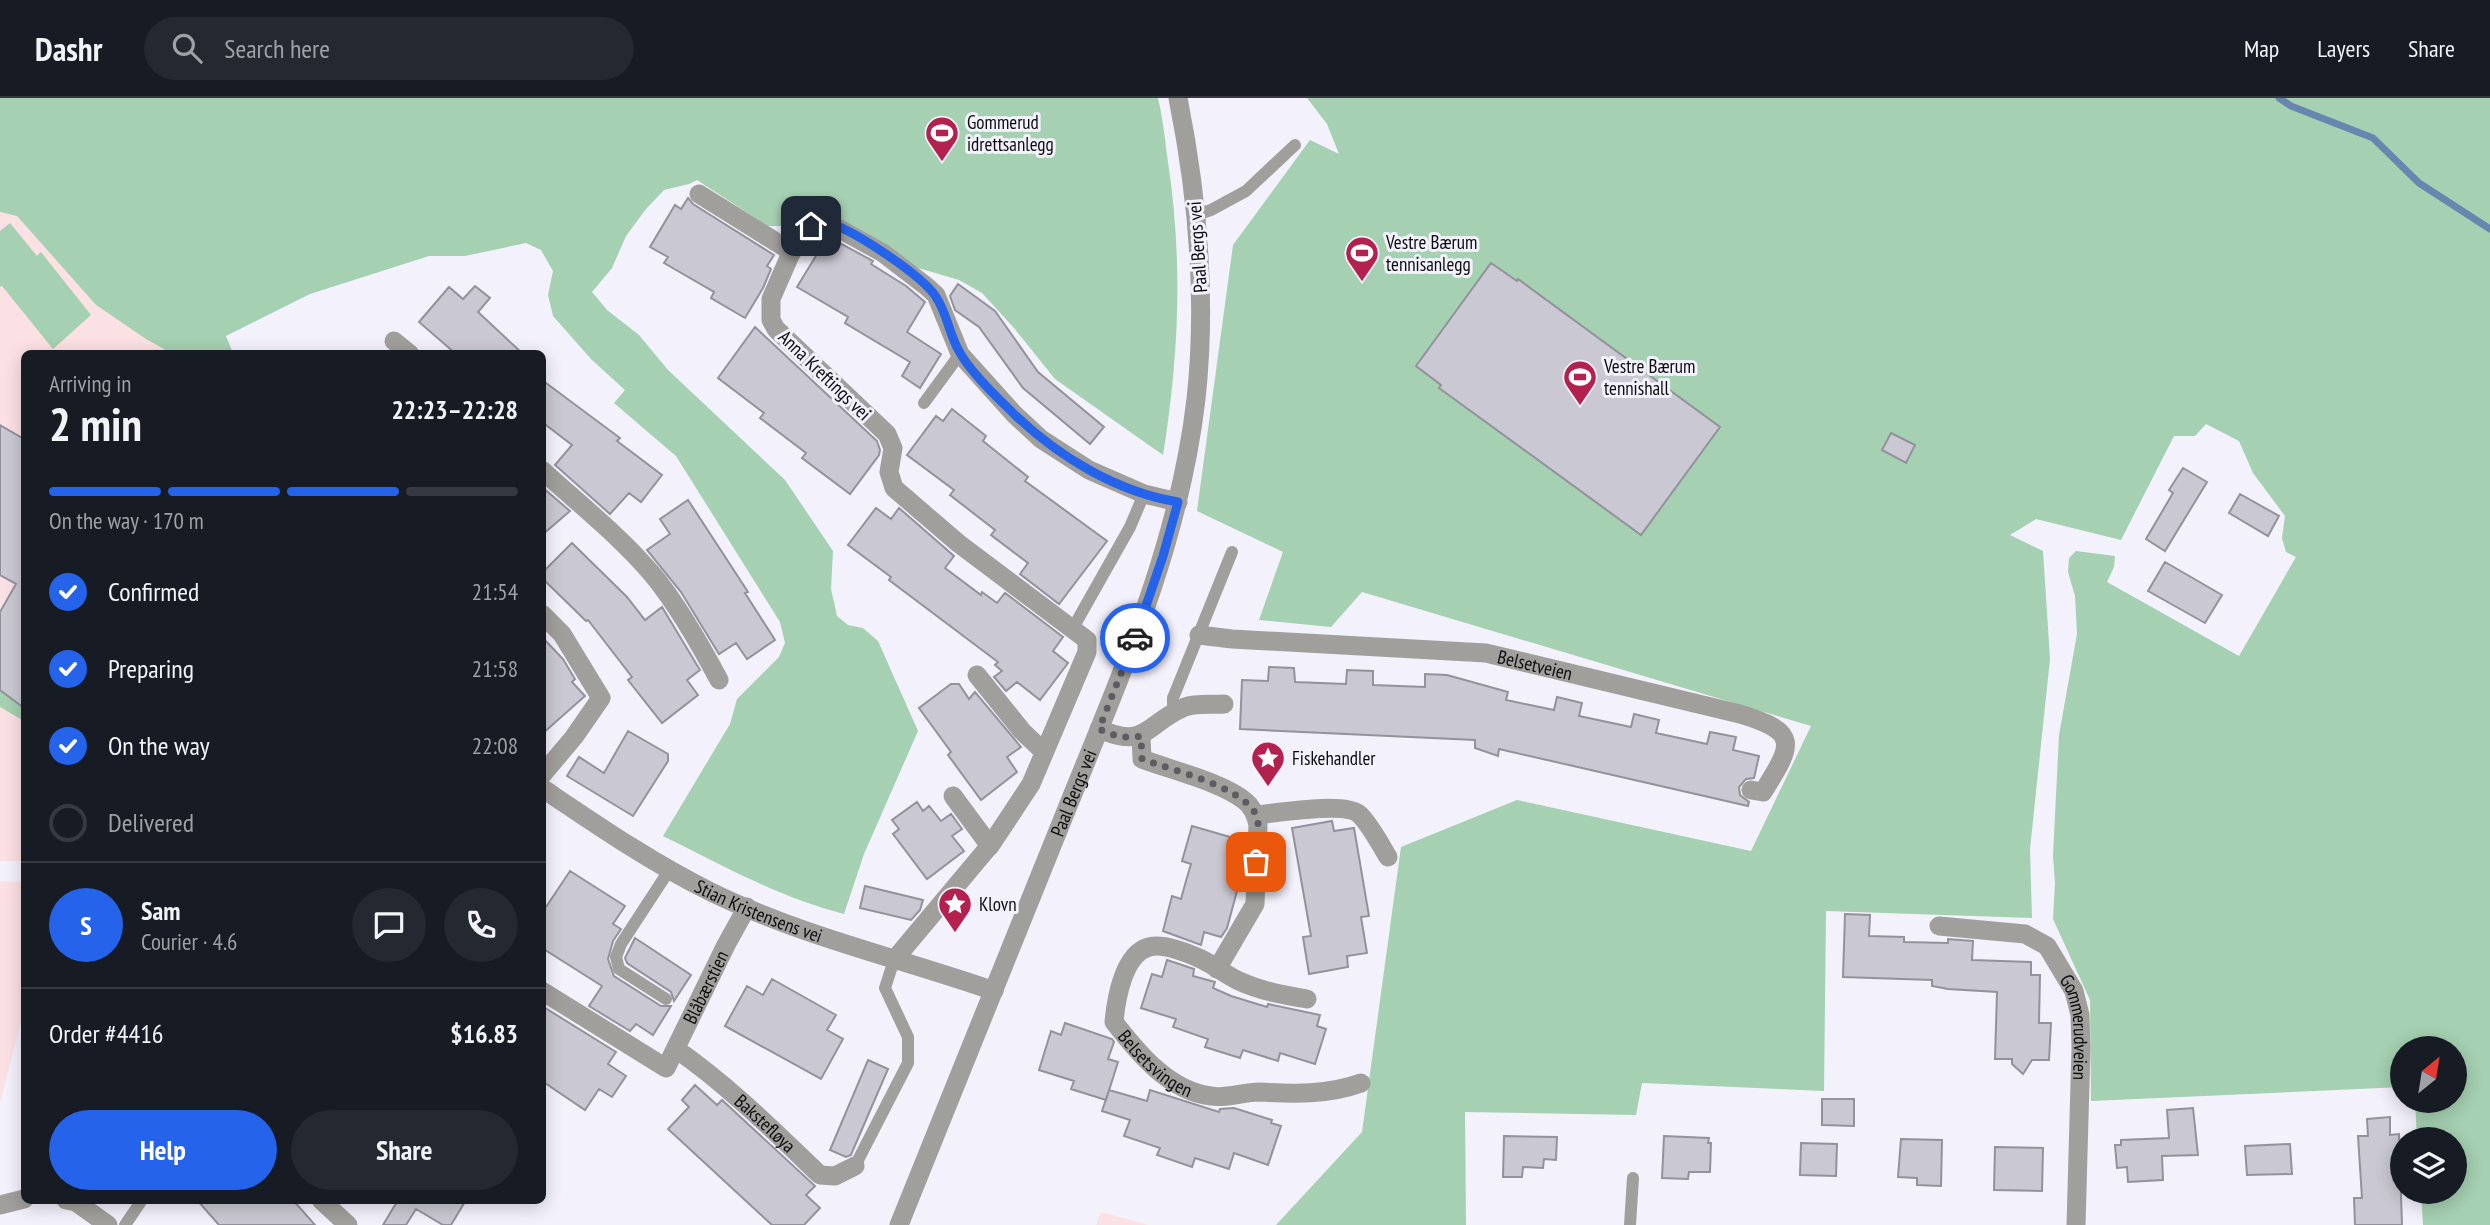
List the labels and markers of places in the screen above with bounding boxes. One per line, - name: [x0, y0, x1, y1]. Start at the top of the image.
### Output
- place label: Gommerud idrettsanlegg: [967, 110, 1054, 156]
- sports icon: Gommerud idrettsanlegg: [923, 114, 961, 163]
- pin: [781, 196, 841, 256]
- place label: Vestre Bærum tennisanlegg: [1385, 230, 1477, 276]
- sports icon: Vestre Bærum tennisanlegg: [1343, 234, 1381, 283]
- place label: Vestre Bærum tennishall: [1603, 354, 1695, 400]
- sports icon: Vestre Bærum tennishall: [1561, 358, 1599, 407]
- place icon: Fiskehandler: [1249, 739, 1287, 788]
- place label: Fiskehandler: [1292, 746, 1376, 770]
- pin: [1226, 832, 1286, 892]
- place icon: Klovn: [936, 885, 974, 934]
- place label: Klovn: [979, 892, 1017, 916]

